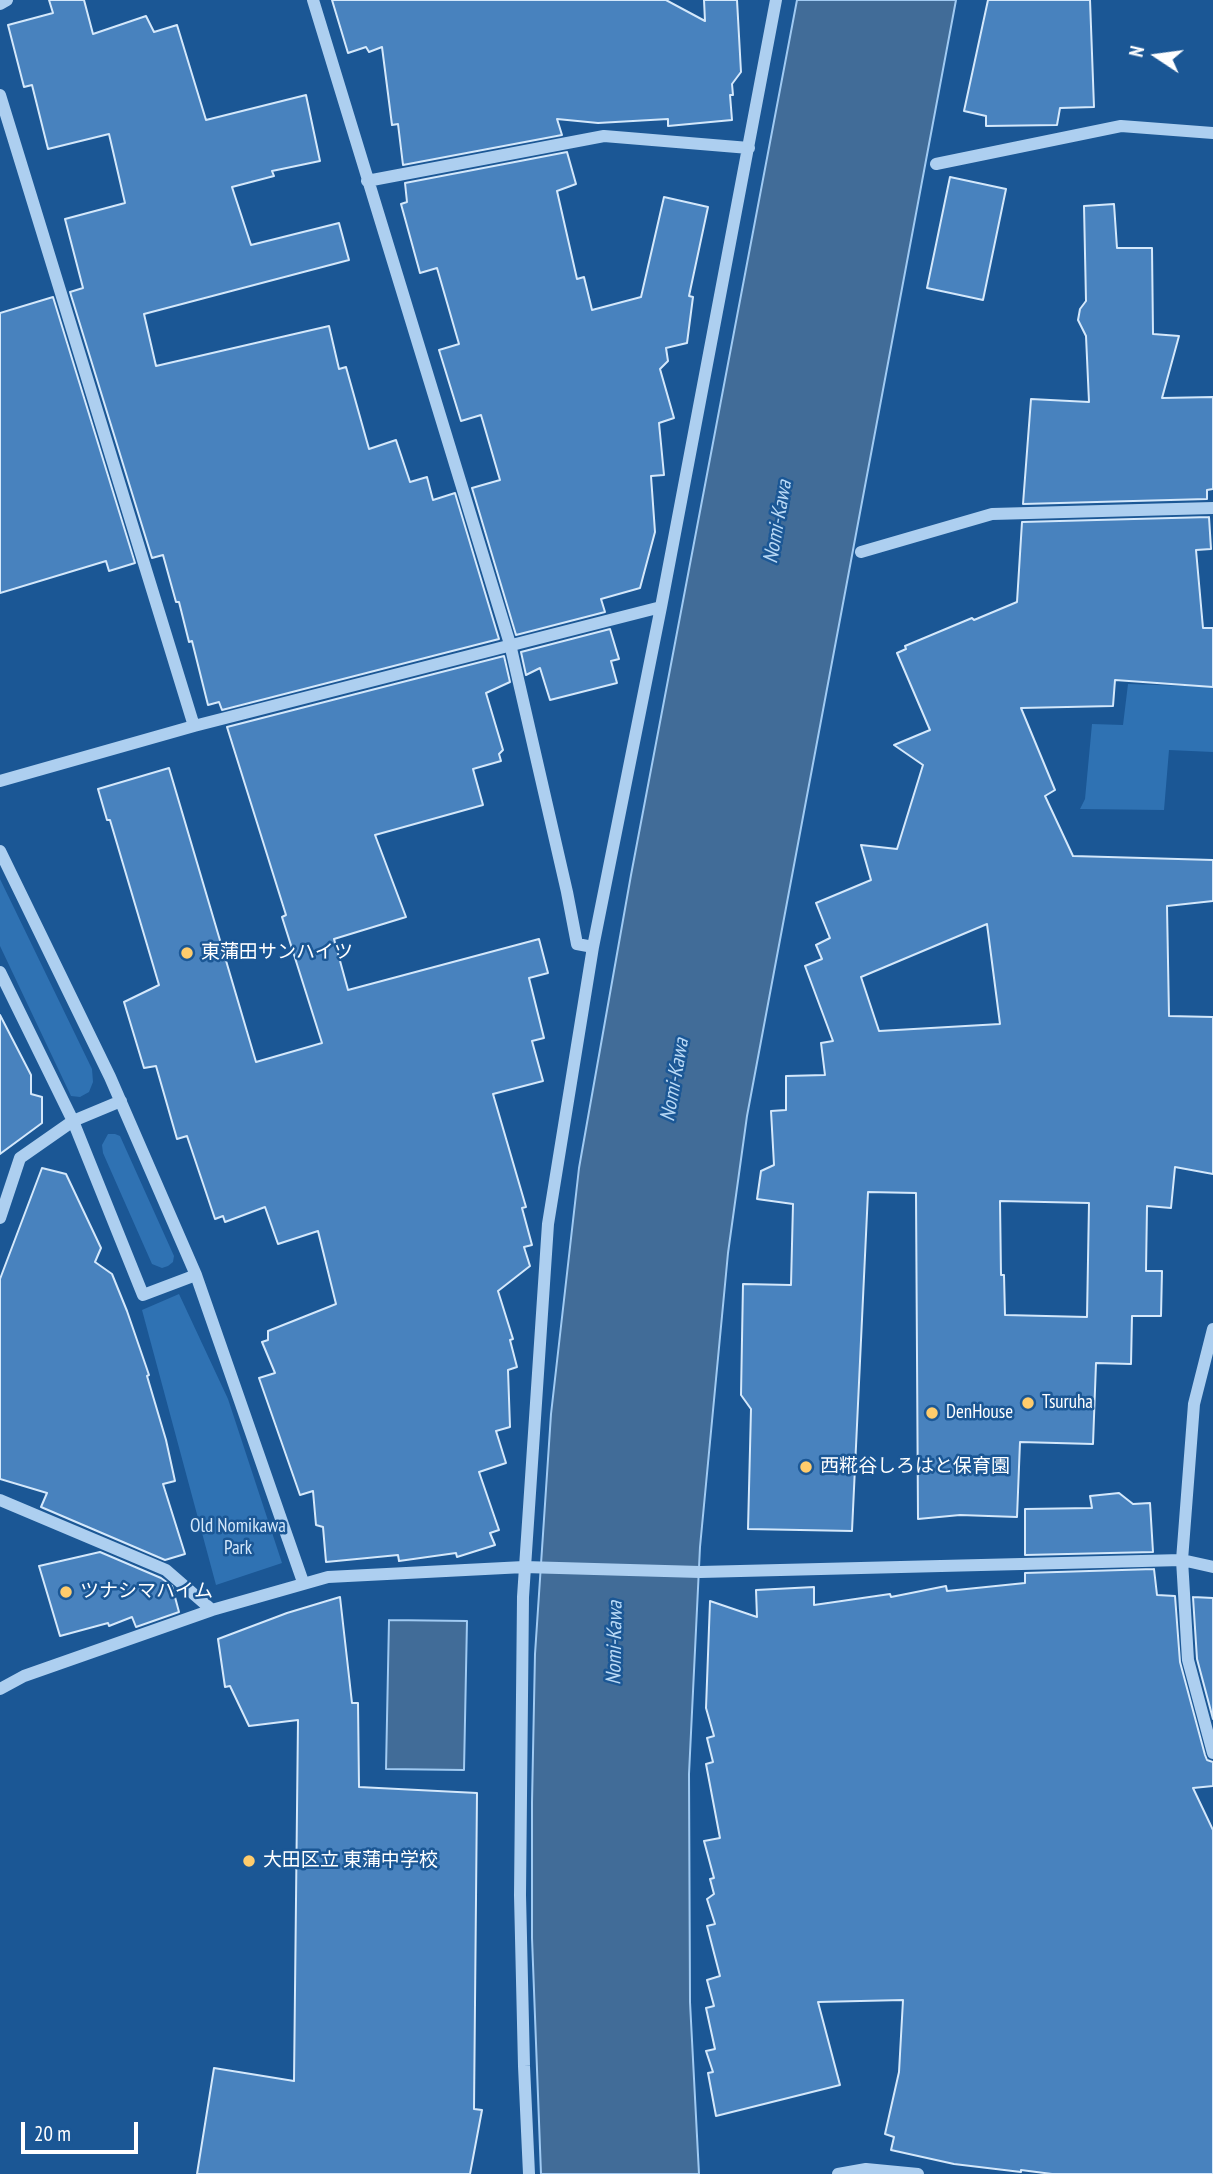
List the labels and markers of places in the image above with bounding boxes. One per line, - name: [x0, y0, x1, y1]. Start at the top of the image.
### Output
- place label: 東蒲田サンハイツ: [201, 942, 353, 964]
- marker: 東蒲田サンハイツ: [179, 945, 195, 961]
- place label: Tsuruha: [1042, 1392, 1093, 1414]
- marker: Tsuruha: [1020, 1395, 1036, 1411]
- place label: DenHouse: [946, 1402, 1013, 1424]
- marker: DenHouse: [924, 1405, 940, 1421]
- place label: 西糀谷しろはと保育園: [820, 1456, 1010, 1478]
- marker: 西糀谷しろはと保育園: [798, 1459, 814, 1475]
- place label: ツナシマハイム: [80, 1581, 213, 1603]
- marker: ツナシマハイム: [58, 1584, 74, 1600]
- place label: 大田区立 東蒲中学校: [263, 1850, 438, 1872]
- marker: 大田区立 東蒲中学校: [241, 1853, 257, 1869]

